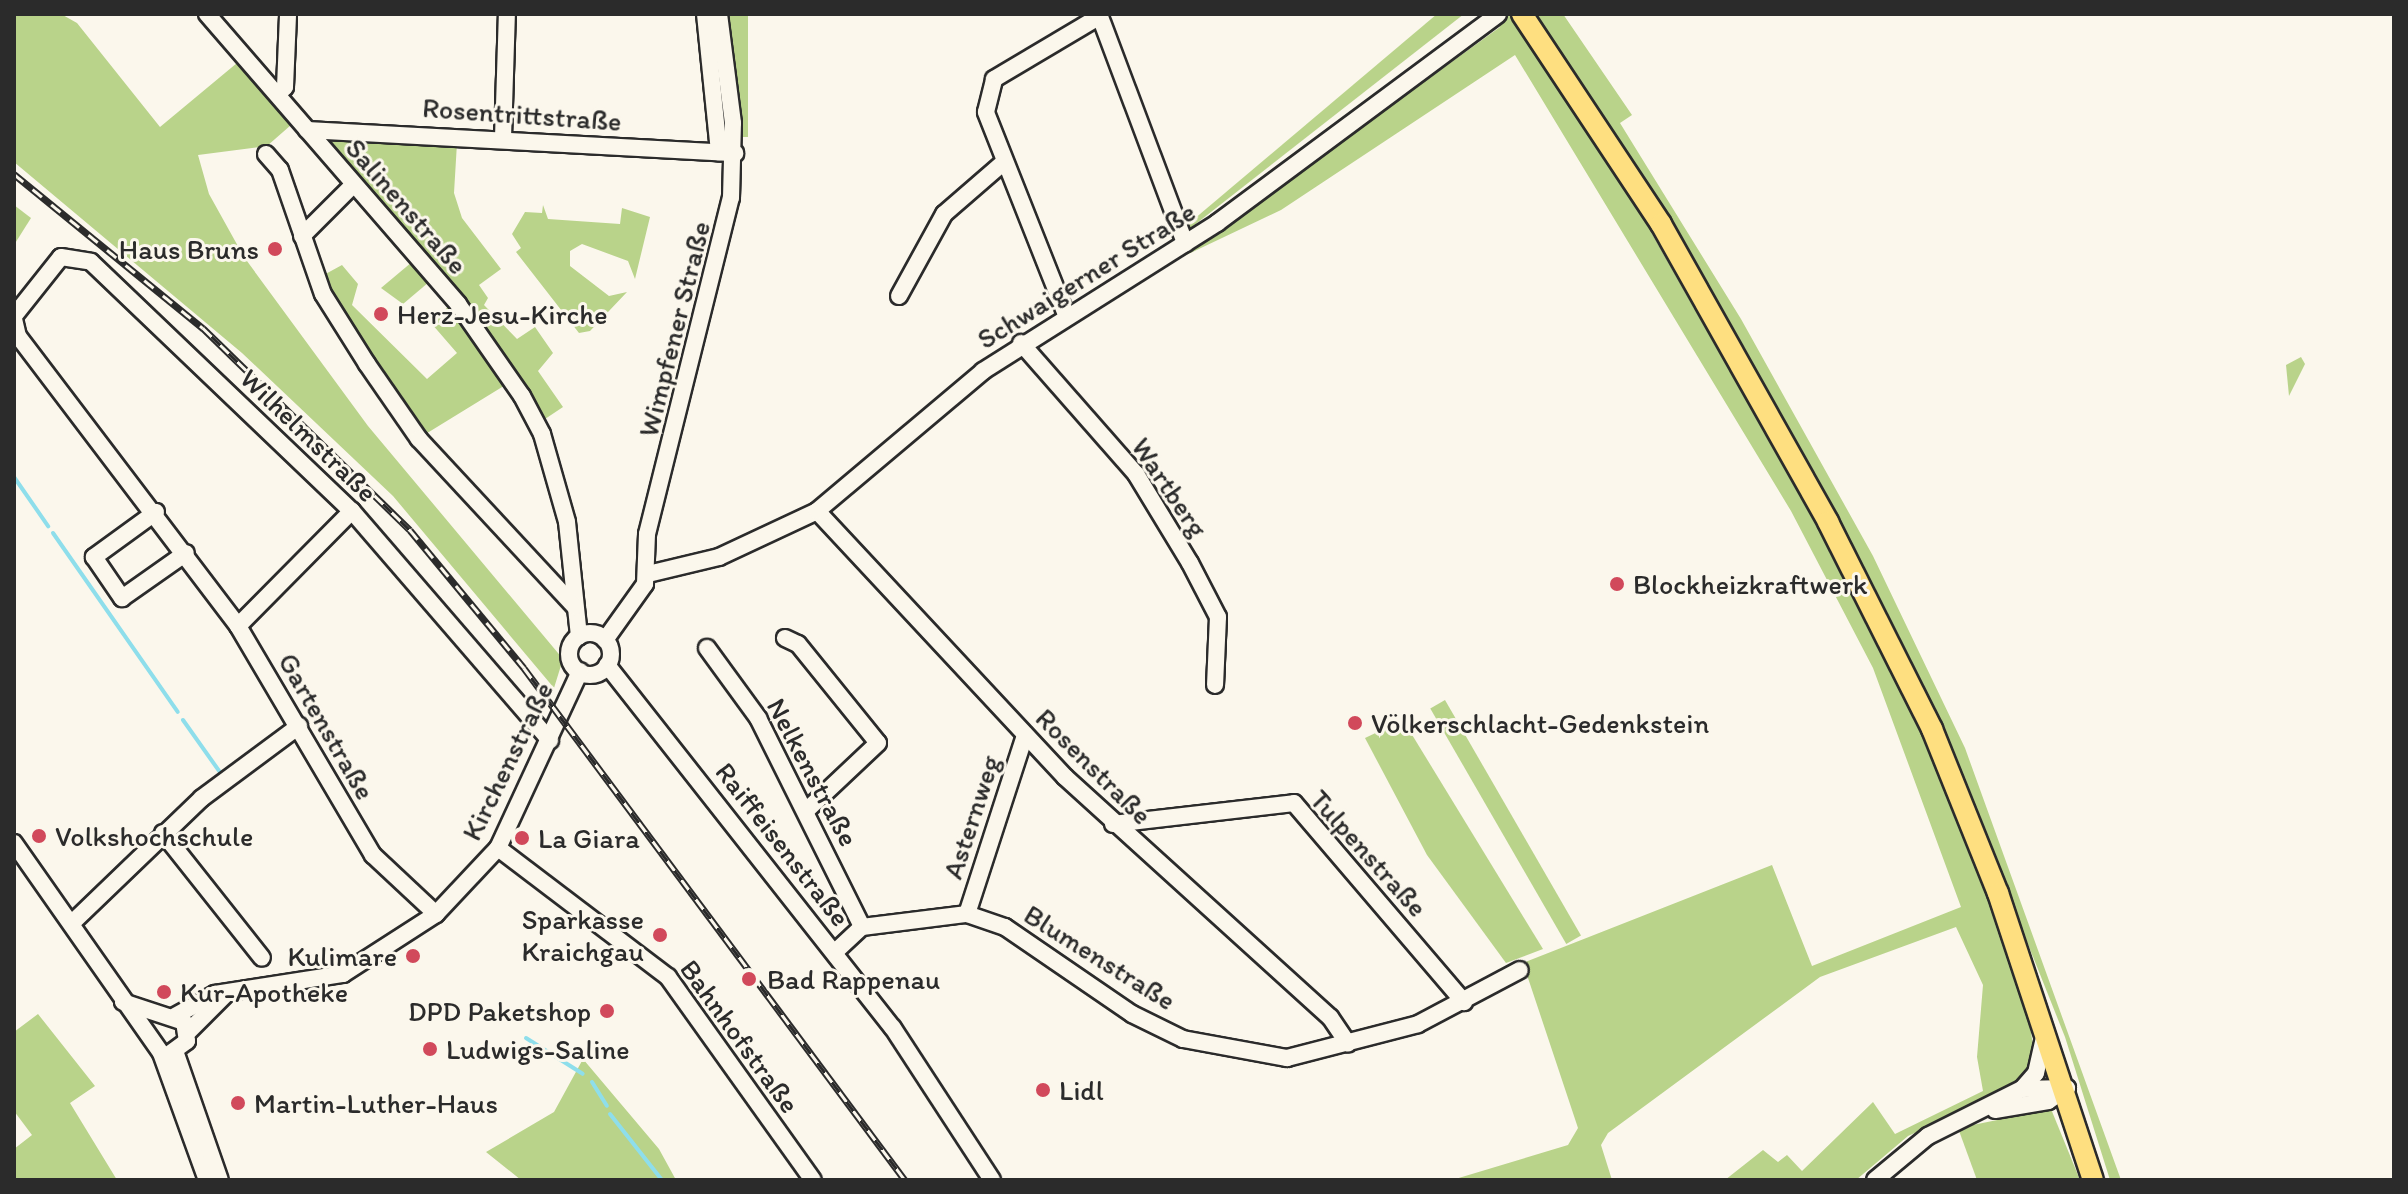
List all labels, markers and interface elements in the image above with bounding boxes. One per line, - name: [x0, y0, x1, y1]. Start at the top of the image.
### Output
- street label: Rosentrittstraße: [421, 90, 623, 138]
- street label: Salinenstraße: [339, 131, 475, 281]
- street label: Schwaigerner Straße: [971, 194, 1201, 356]
- street label: Wimpfener Straße: [631, 218, 717, 440]
- place label: Haus Bruns: [119, 232, 259, 266]
- marker: Haus Bruns: [266, 240, 284, 258]
- place label: Herz-Jesu-Kirche: [397, 297, 608, 331]
- marker: Herz-Jesu-Kirche: [372, 305, 390, 323]
- street label: Wilhelmstraße: [234, 361, 384, 509]
- street label: Wartberg: [1125, 431, 1215, 543]
- place label: Blockheizkraftwerk: [1633, 567, 1867, 601]
- marker: Blockheizkraftwerk: [1608, 575, 1626, 593]
- street label: Gartenstraße: [272, 647, 382, 805]
- street label: Kirchenstraße: [454, 676, 560, 846]
- street label: Nelkenstraße: [760, 692, 866, 852]
- street label: Rosenstraße: [1029, 701, 1159, 831]
- place label: Völkerschlacht-Gedenkstein: [1371, 706, 1709, 740]
- marker: Völkerschlacht-Gedenkstein: [1346, 714, 1364, 732]
- street label: Asternweg: [935, 751, 1007, 883]
- street label: Raiffeisenstraße: [708, 755, 858, 933]
- street label: Tulpenstraße: [1303, 783, 1435, 923]
- place label: Volkshochschule: [55, 819, 253, 853]
- place label: La Giara: [538, 821, 639, 855]
- marker: Volkshochschule: [30, 827, 48, 845]
- marker: La Giara: [513, 829, 531, 847]
- street label: Blumenstraße: [1018, 897, 1182, 1017]
- place label: Sparkasse Kraichgau: [522, 902, 644, 968]
- marker: Sparkasse Kraichgau: [651, 926, 669, 944]
- place label: Kulimare: [287, 939, 397, 973]
- marker: Kulimare: [404, 947, 422, 965]
- street label: Bahnhofstraße: [673, 953, 807, 1119]
- place label: Bad Rappenau: [767, 962, 941, 996]
- marker: Bad Rappenau: [738, 968, 760, 990]
- place label: Kur-Apotheke: [180, 975, 348, 1009]
- marker: Kur-Apotheke: [155, 983, 173, 1001]
- place label: DPD Paketshop: [408, 994, 591, 1028]
- marker: DPD Paketshop: [598, 1002, 616, 1020]
- place label: Ludwigs-Saline: [446, 1032, 630, 1066]
- marker: Ludwigs-Saline: [421, 1040, 439, 1058]
- place label: Lidl: [1059, 1073, 1104, 1107]
- marker: Lidl: [1034, 1081, 1052, 1099]
- place label: Martin-Luther-Haus: [254, 1086, 498, 1120]
- marker: Martin-Luther-Haus: [229, 1094, 247, 1112]

